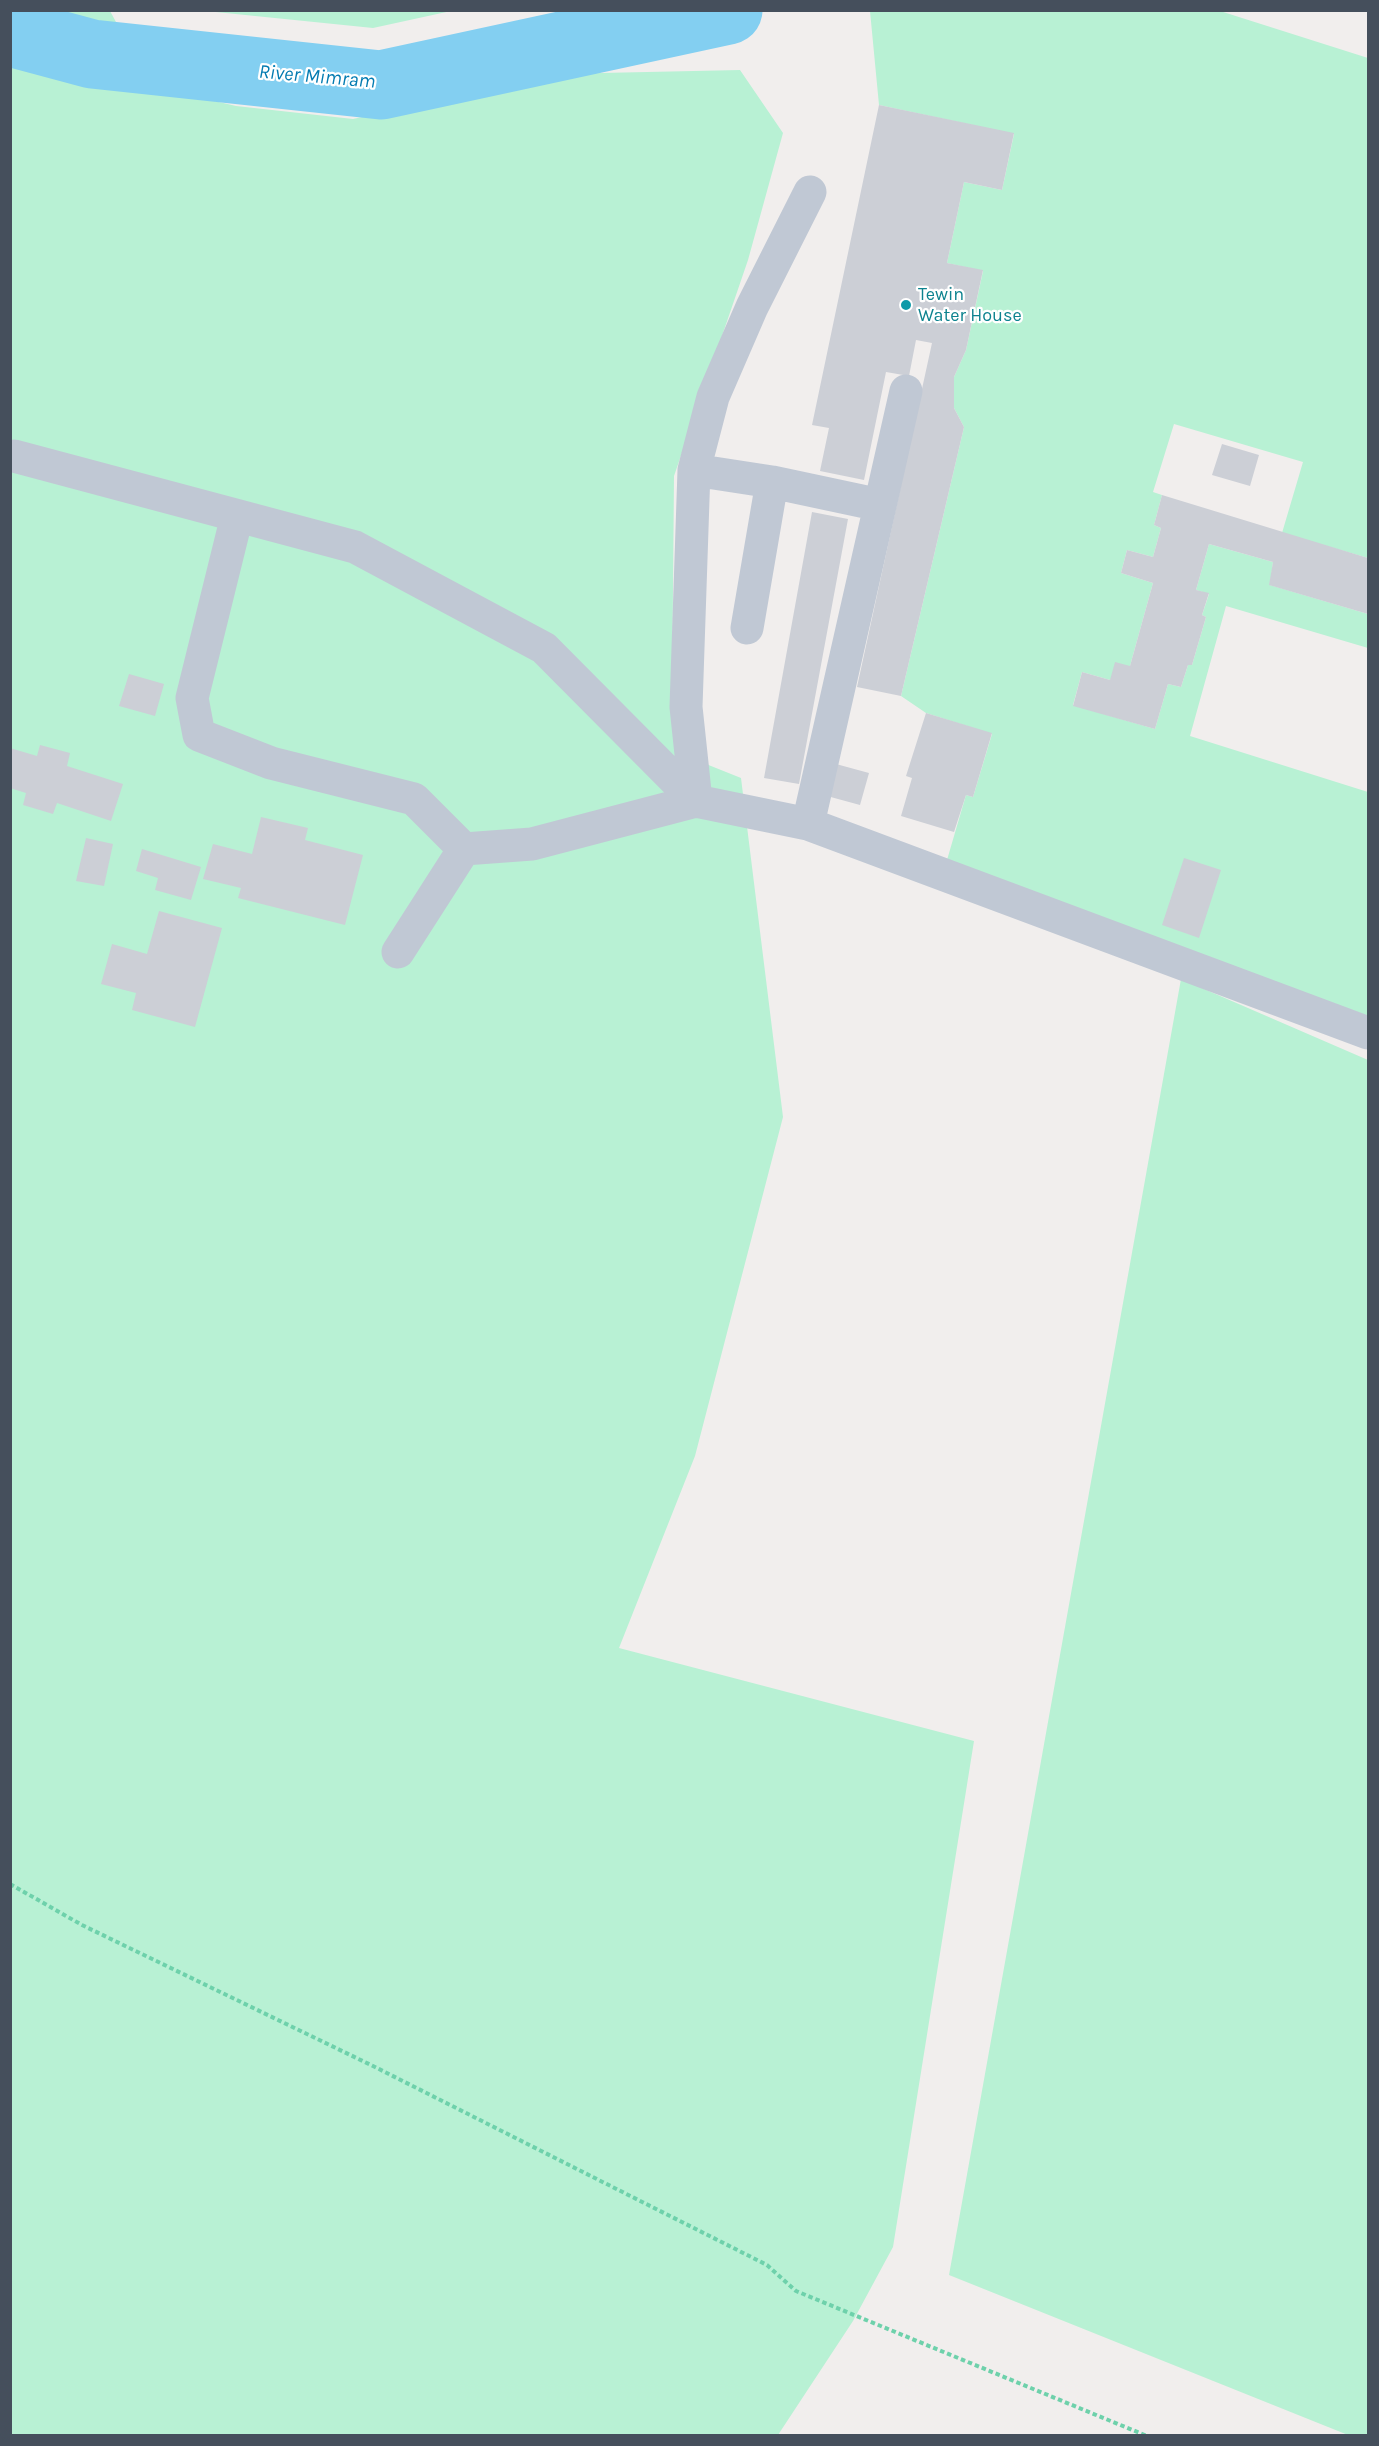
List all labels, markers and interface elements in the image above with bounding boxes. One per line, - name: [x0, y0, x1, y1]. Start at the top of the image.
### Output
- water label: River Mimram: [258, 60, 376, 94]
- place label: Tewin Water House: [918, 284, 1022, 326]
- marker: Tewin Water House: [899, 298, 913, 312]

